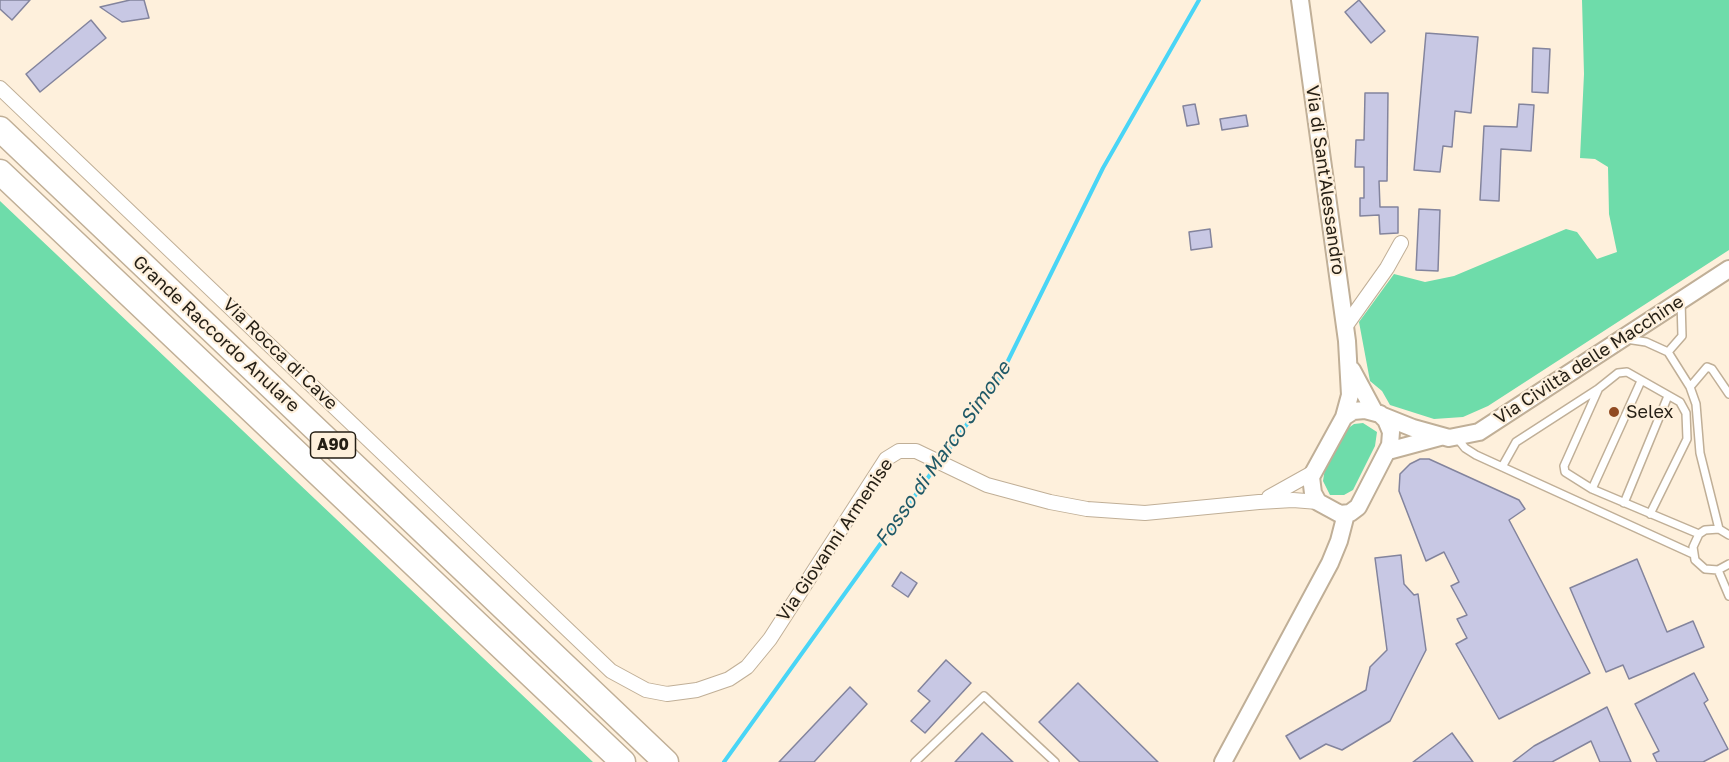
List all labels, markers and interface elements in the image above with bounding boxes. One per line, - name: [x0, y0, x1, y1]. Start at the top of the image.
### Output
- street label: Via di Sant'Alessandro: [1301, 84, 1349, 276]
- street label: Grande Raccordo Anulare: [128, 251, 304, 417]
- street label: Via Civiltà delle Macchine: [1490, 291, 1688, 429]
- street label: Via Rocca di Cave: [218, 294, 342, 414]
- water label: Fosso di Marco Simone: [870, 357, 1016, 551]
- place label: Selex: [1626, 401, 1674, 423]
- marker: Selex: [1607, 405, 1621, 419]
- road number: A90: [310, 432, 356, 458]
- street label: Via Giovanni Armenise: [772, 454, 898, 626]

